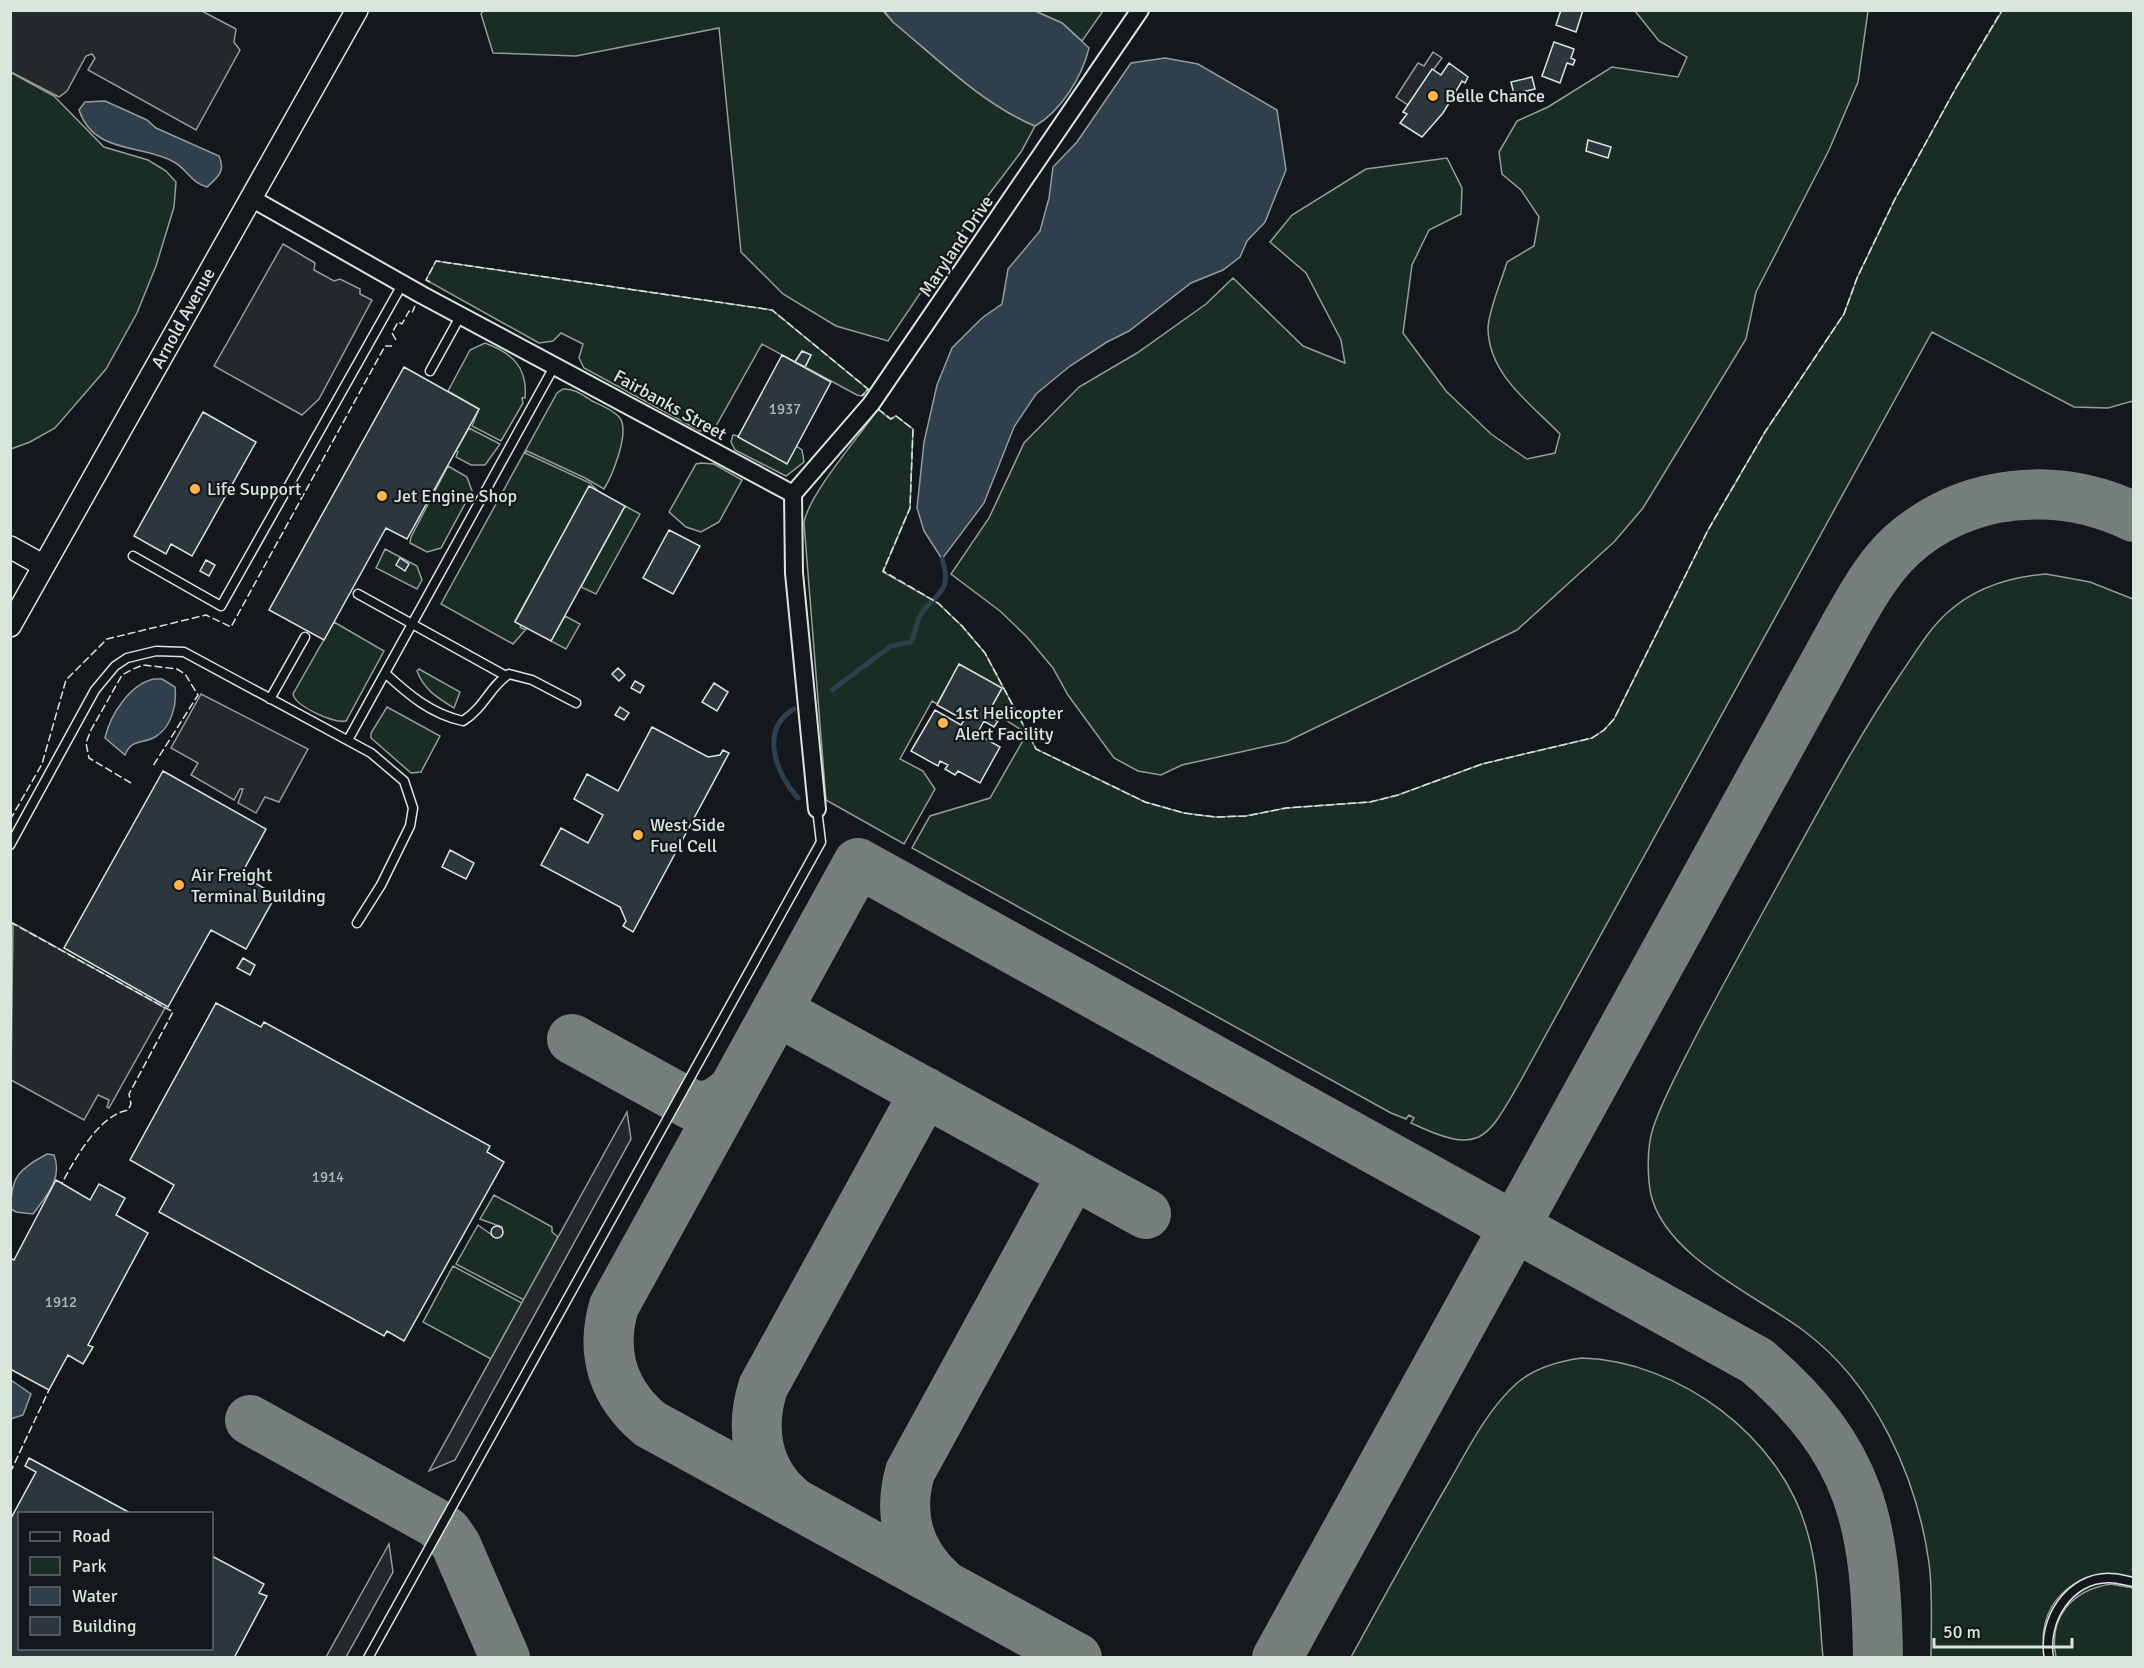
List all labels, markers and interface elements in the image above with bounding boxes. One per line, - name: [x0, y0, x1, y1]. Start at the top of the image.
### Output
- place label: Belle Chance: [1445, 85, 1545, 107]
- marker: Belle Chance: [1426, 89, 1440, 103]
- street label: Maryland Drive: [914, 191, 998, 301]
- street label: Arnold Avenue: [146, 264, 220, 372]
- street label: Fairbanks Street: [610, 365, 730, 445]
- house number: 1937: [769, 400, 801, 418]
- place label: Life Support: [207, 478, 301, 500]
- marker: Life Support: [188, 482, 202, 496]
- place label: Jet Engine Shop: [394, 485, 517, 507]
- marker: Jet Engine Shop: [375, 489, 389, 503]
- place label: 1st Helicopter Alert Facility: [955, 702, 1064, 745]
- marker: 1st Helicopter Alert Facility: [936, 716, 950, 730]
- place label: West Side Fuel Cell: [650, 814, 725, 857]
- marker: West Side Fuel Cell: [631, 828, 645, 842]
- place label: Air Freight Terminal Building: [191, 864, 326, 907]
- marker: Air Freight Terminal Building: [172, 878, 186, 892]
- house number: 1914: [312, 1168, 344, 1186]
- house number: 1912: [45, 1293, 77, 1311]
- legend: [18, 1512, 213, 1650]
- text: Road: [72, 1525, 111, 1547]
- text: Park: [72, 1555, 107, 1577]
- text: Water: [72, 1585, 118, 1607]
- scale bar: [1934, 1611, 2072, 1649]
- text: Building: [72, 1615, 136, 1637]
- text: 50 m: [1943, 1621, 1981, 1643]

